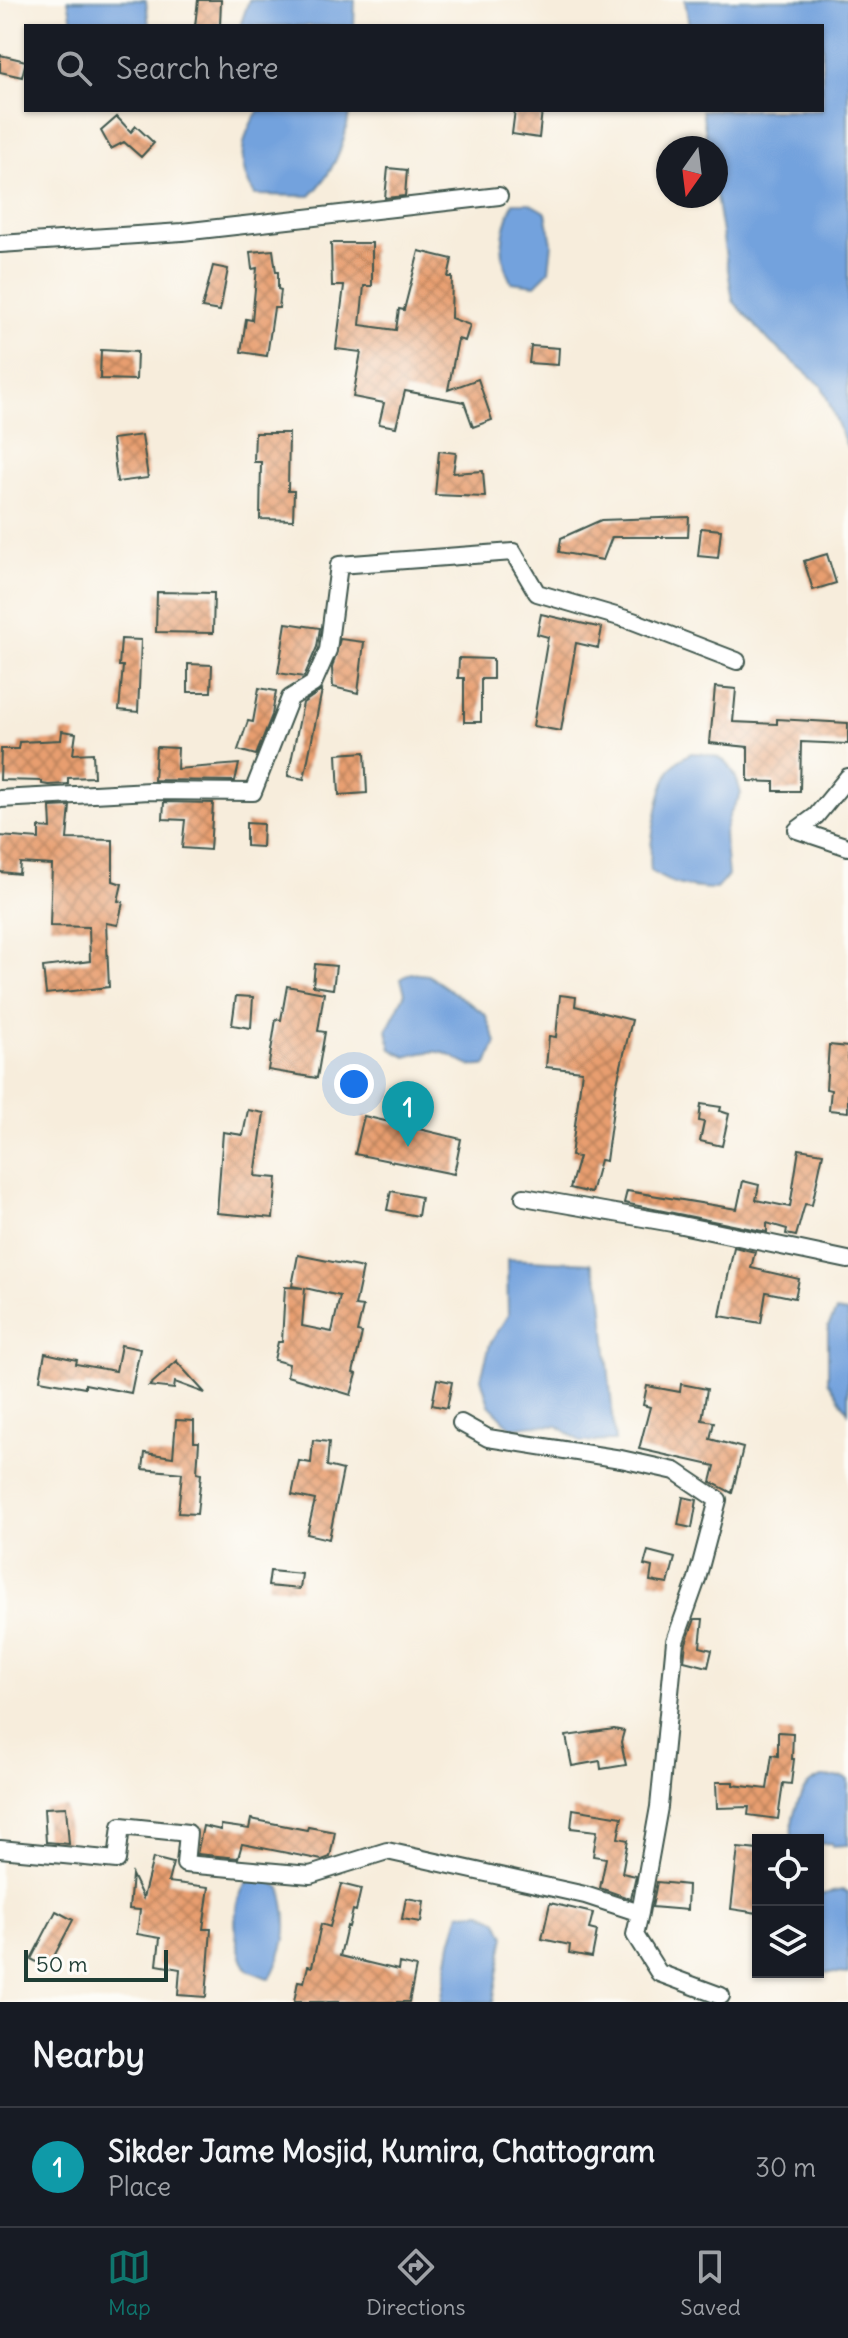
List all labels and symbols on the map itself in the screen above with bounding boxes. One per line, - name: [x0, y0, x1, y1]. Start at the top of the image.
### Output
- north arrow: [656, 136, 728, 208]
- your location: [334, 1064, 374, 1104]
- pin: 1: [382, 1081, 434, 1147]
- scale bar: [24, 1946, 168, 1982]

